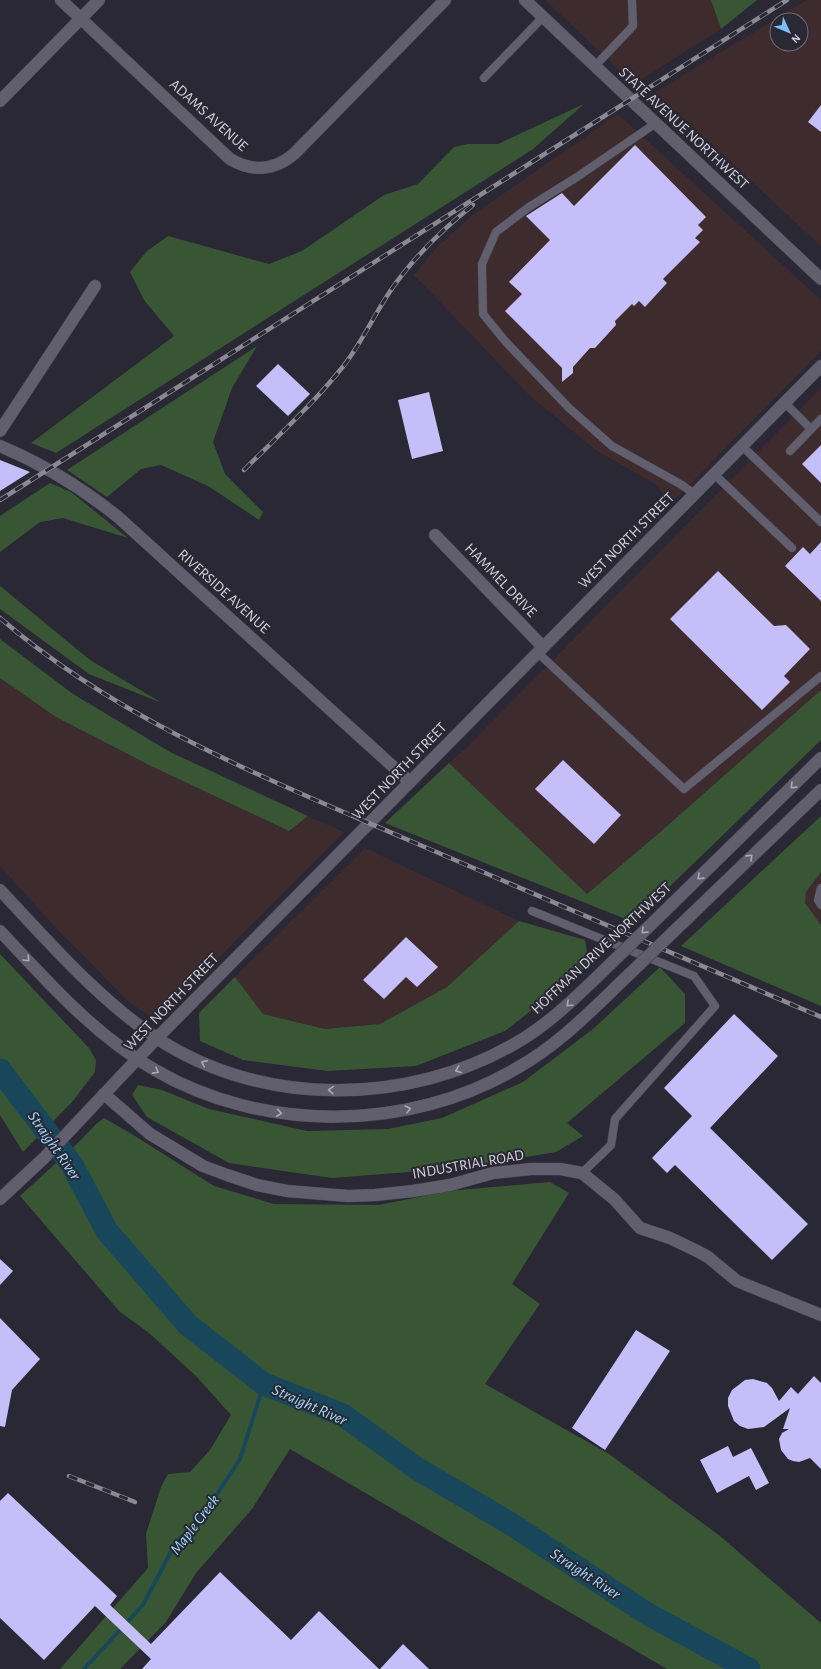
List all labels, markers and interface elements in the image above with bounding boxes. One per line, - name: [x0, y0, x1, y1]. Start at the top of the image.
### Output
- north arrow: [769, 12, 809, 52]
- text: N: [789, 32, 802, 45]
- street label: STATE AVENUE NORTHWEST: [616, 65, 752, 193]
- street label: ADAMS AVENUE: [167, 77, 251, 154]
- street label: WEST NORTH STREET: [575, 489, 678, 591]
- street label: HAMMEL DRIVE: [462, 541, 539, 620]
- street label: RIVERSIDE AVENUE: [175, 546, 272, 636]
- street label: WEST NORTH STREET: [349, 719, 450, 823]
- one-way arrow: [790, 781, 798, 789]
- one-way arrow: [745, 854, 753, 862]
- one-way arrow: [697, 872, 705, 879]
- street label: HOFFMAN DRIVE NORTHWEST: [529, 879, 675, 1017]
- one-way arrow: [641, 926, 649, 934]
- street label: WEST NORTH STREET: [121, 950, 222, 1054]
- one-way arrow: [22, 954, 29, 962]
- one-way arrow: [566, 999, 574, 1007]
- one-way arrow: [201, 1060, 209, 1068]
- one-way arrow: [152, 1066, 160, 1073]
- one-way arrow: [455, 1066, 462, 1074]
- one-way arrow: [328, 1086, 334, 1095]
- one-way arrow: [404, 1105, 411, 1114]
- water label: Straight River: [25, 1108, 84, 1184]
- one-way arrow: [276, 1108, 282, 1117]
- street label: INDUSTRIAL ROAD: [411, 1147, 525, 1182]
- water label: Straight River: [270, 1381, 350, 1429]
- water label: Maple Creek: [167, 1492, 223, 1558]
- water label: Straight River: [548, 1545, 624, 1603]

